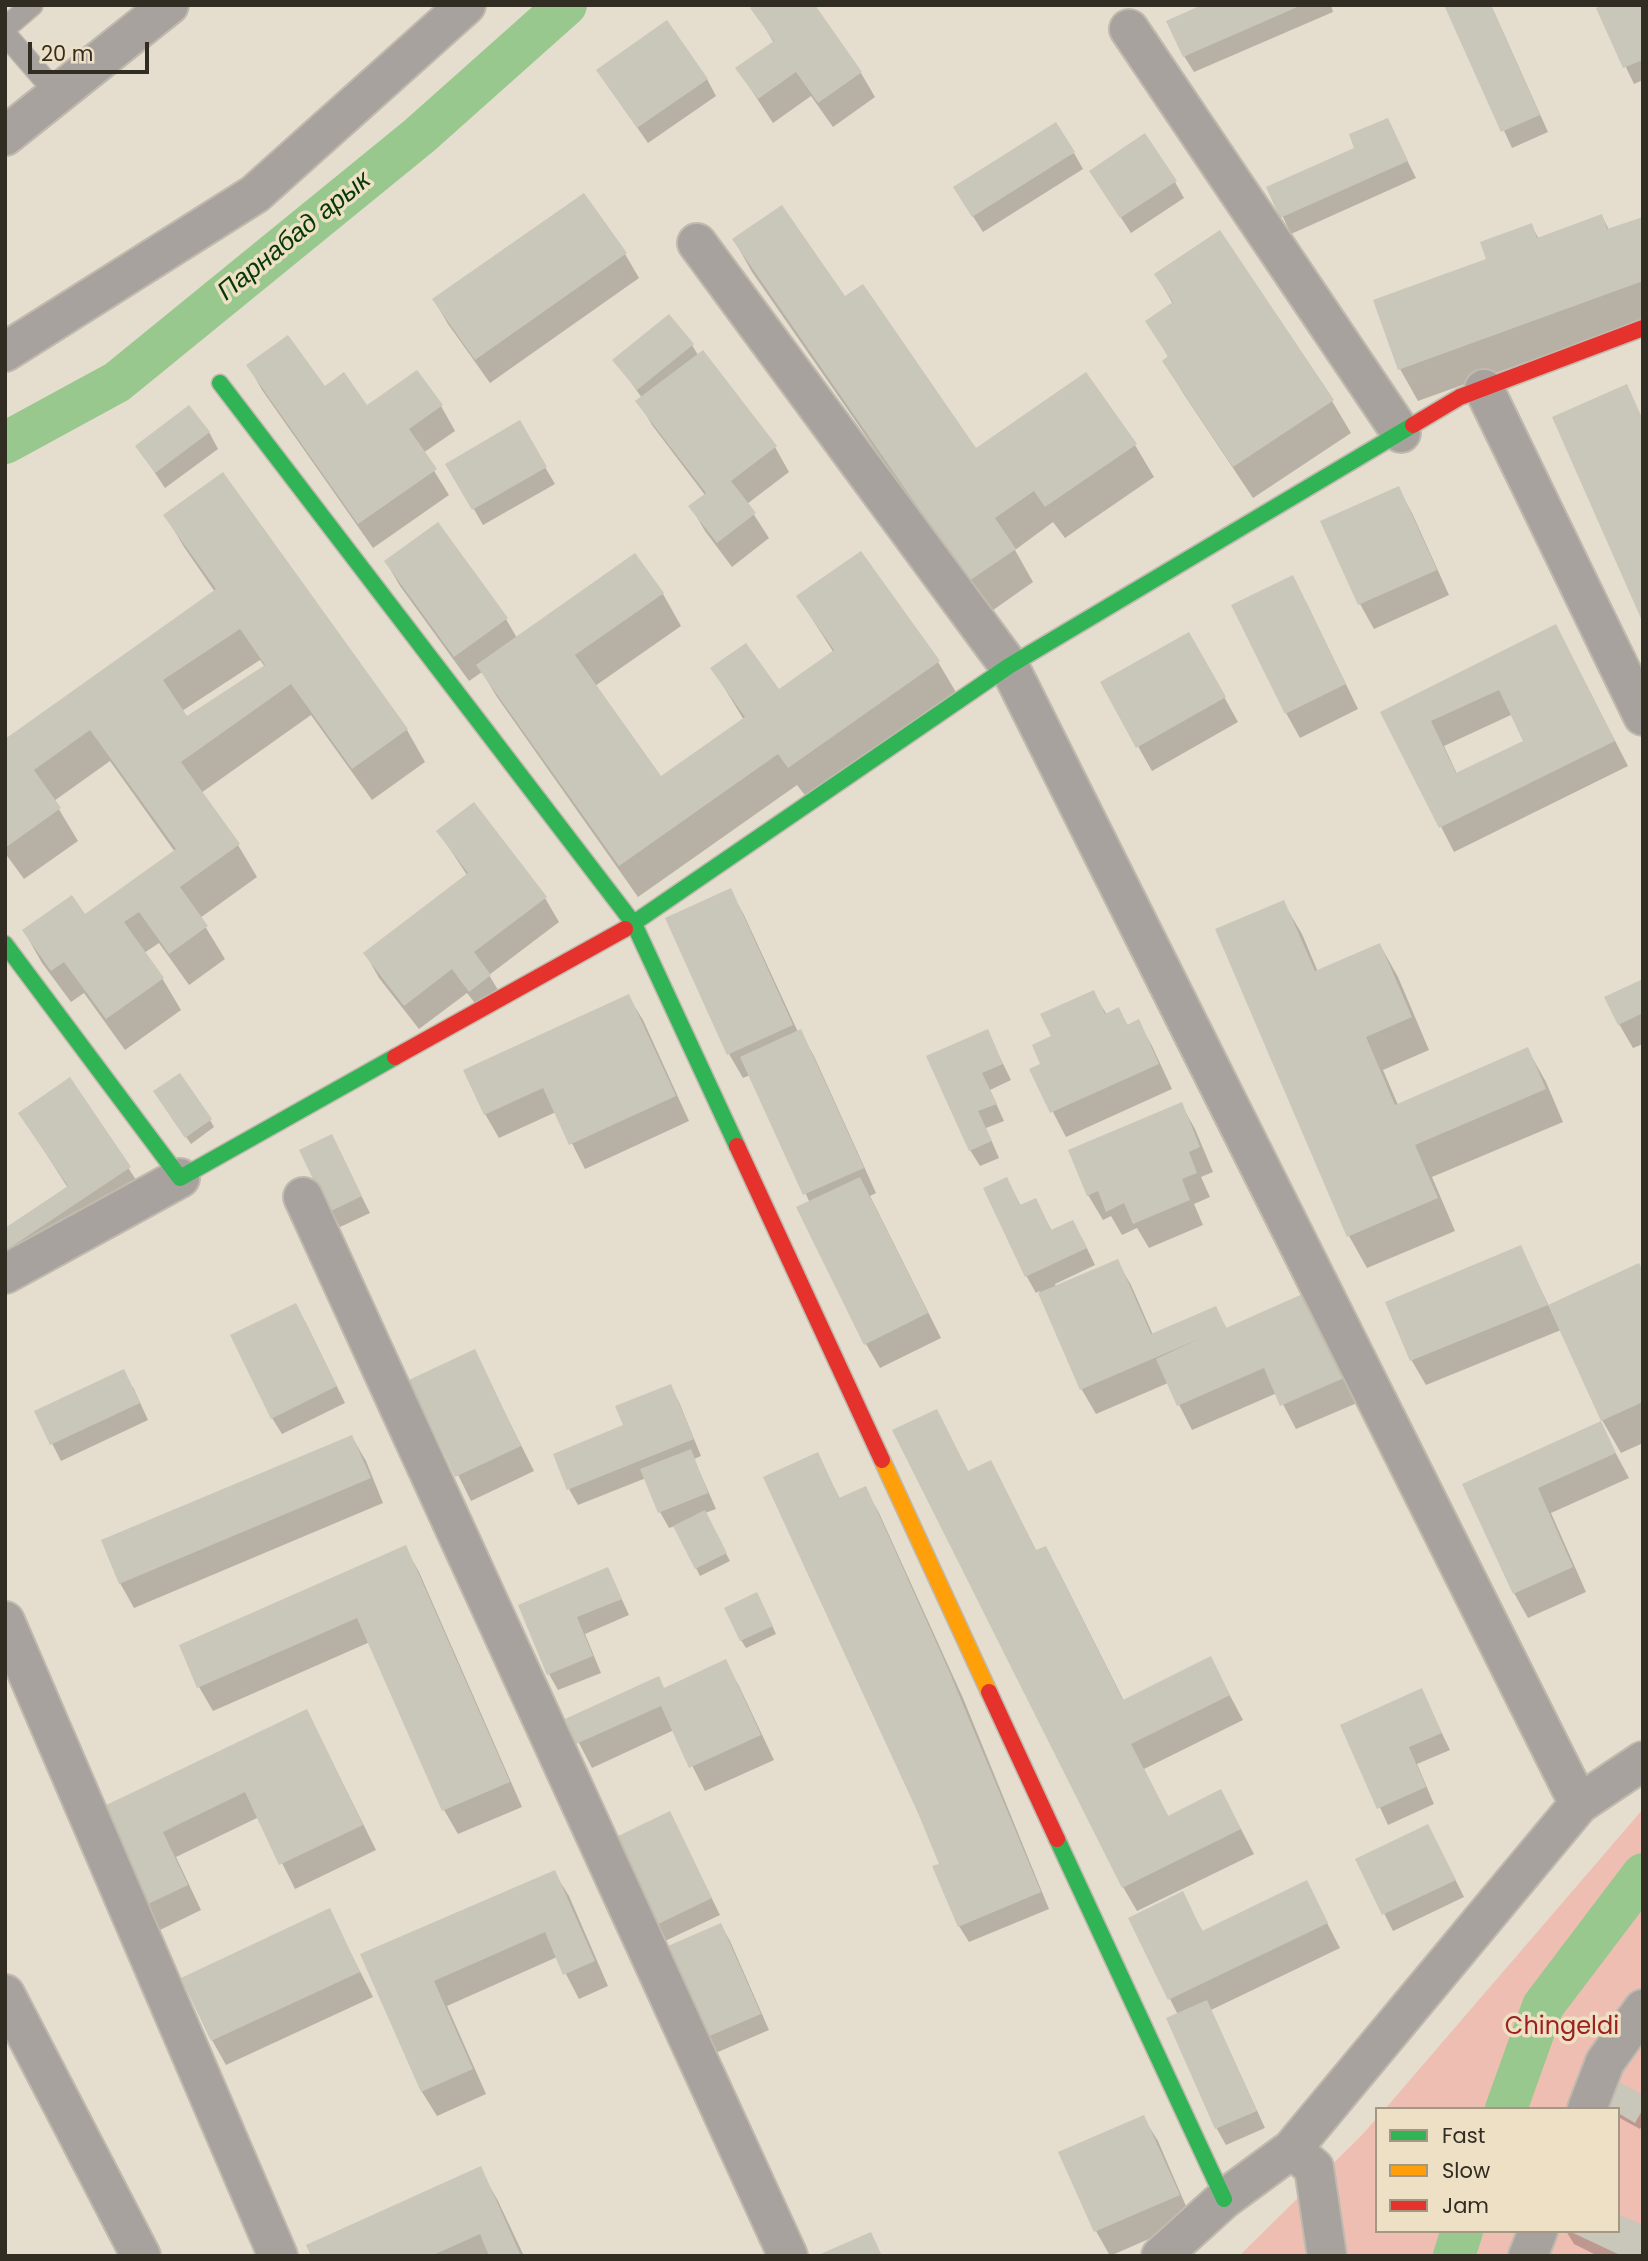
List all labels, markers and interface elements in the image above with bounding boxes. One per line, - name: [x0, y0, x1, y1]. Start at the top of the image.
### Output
- scale bar: [32, 28, 152, 72]
- text: 20 m: [41, 39, 94, 68]
- water label: Парнабад арык: [212, 166, 378, 308]
- park label: Chingeldi: [1505, 2014, 1619, 2042]
- legend: [1375, 2107, 1620, 2233]
- text: Fast: [1442, 2121, 1485, 2150]
- text: Slow: [1442, 2156, 1490, 2185]
- text: Jam: [1442, 2191, 1489, 2220]

